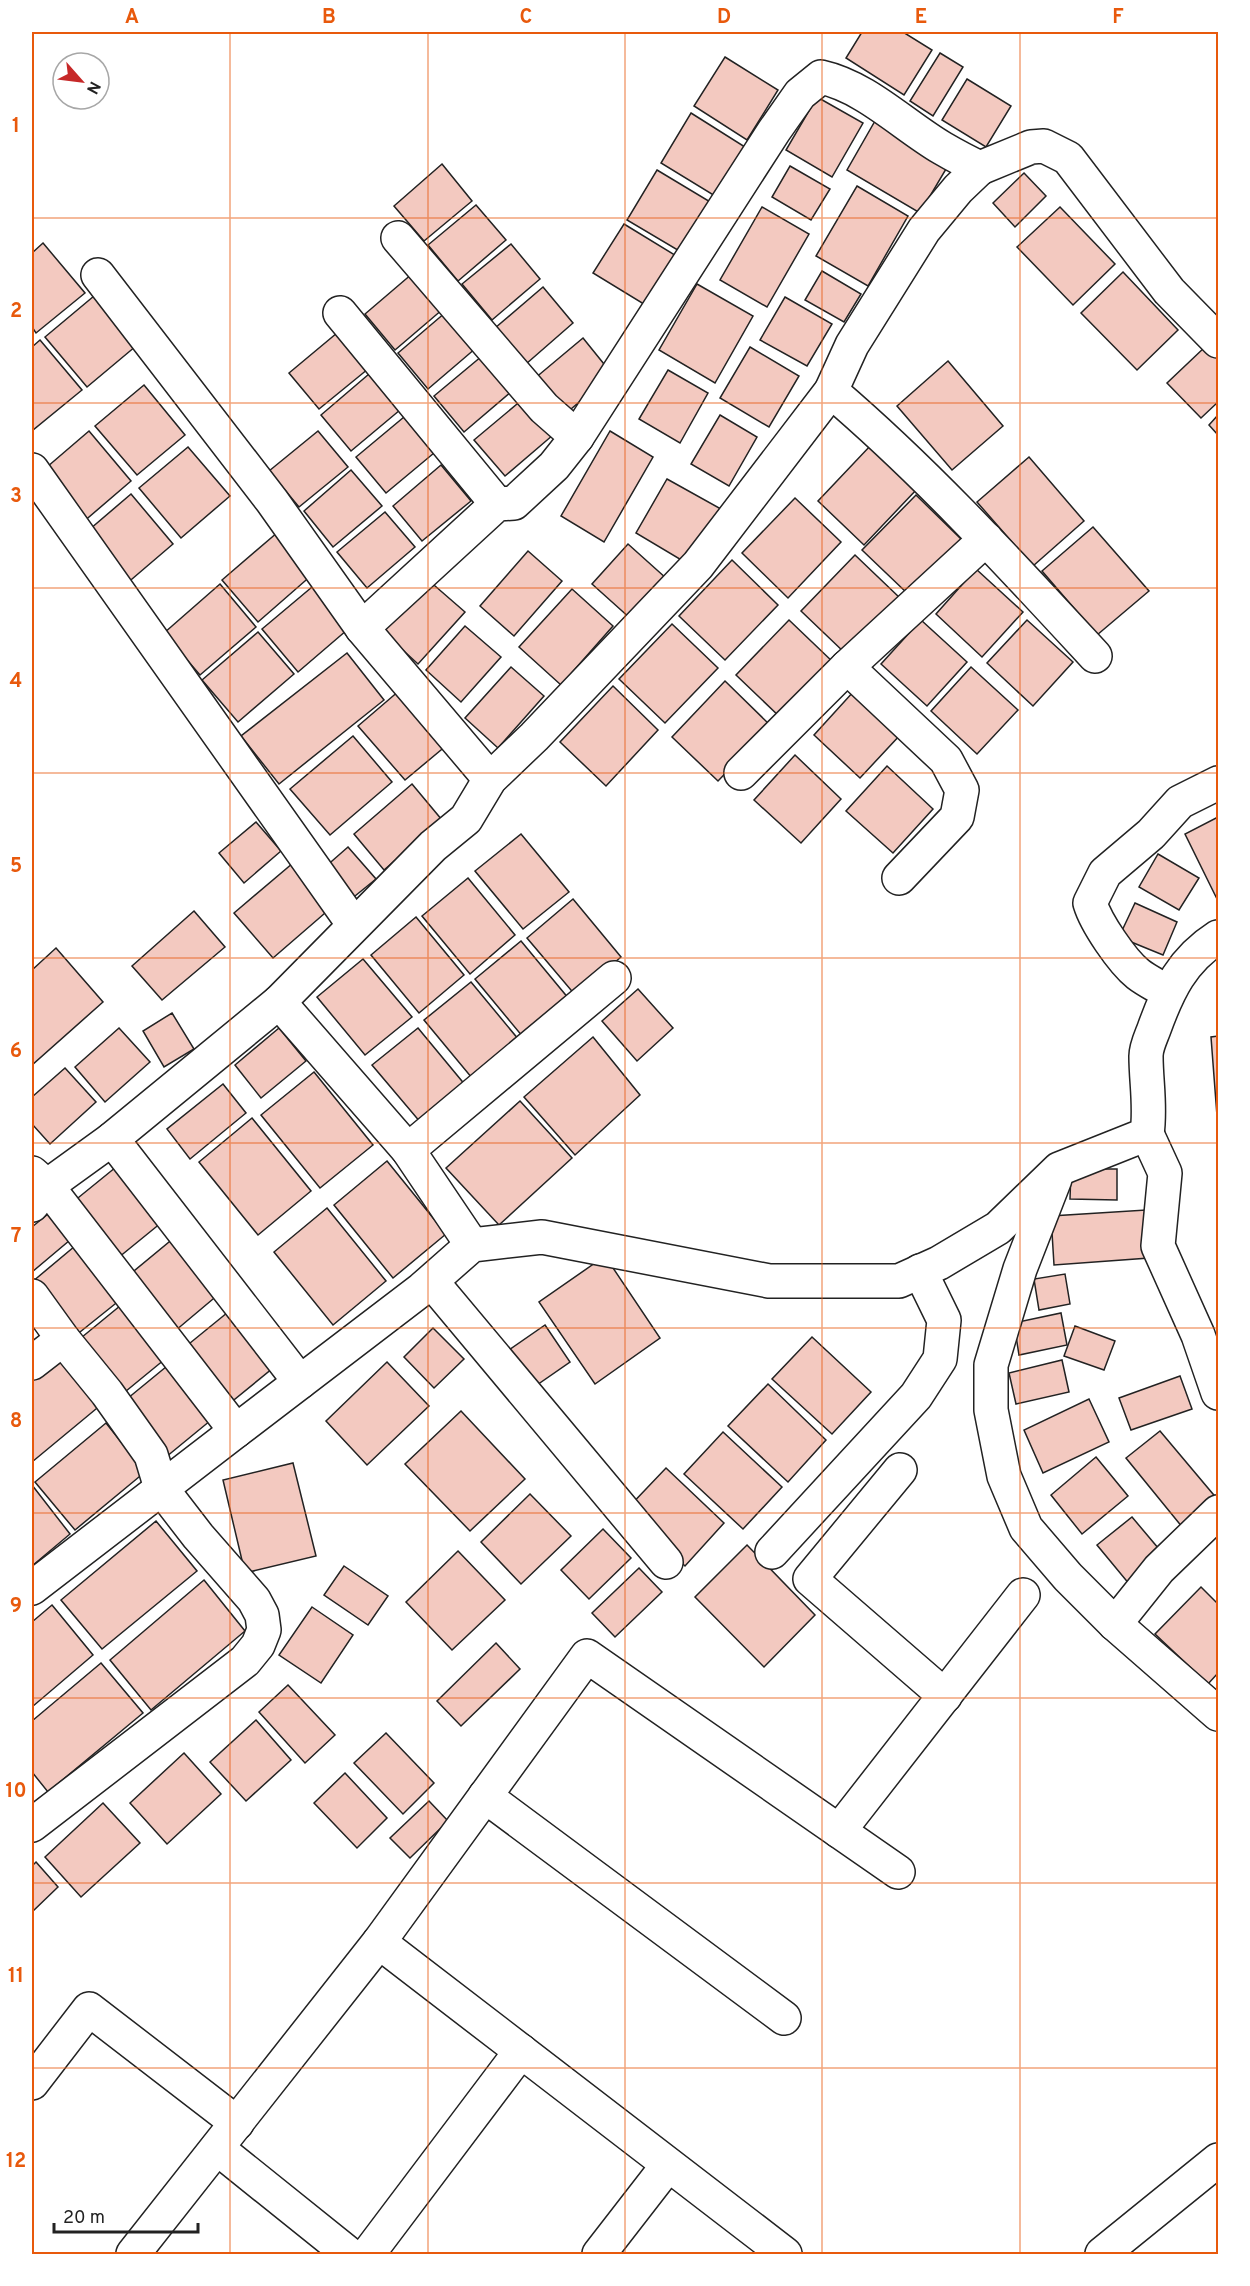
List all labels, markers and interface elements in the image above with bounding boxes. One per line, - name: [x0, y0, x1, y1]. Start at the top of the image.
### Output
- text: A: [125, 5, 139, 31]
- text: B: [322, 5, 336, 31]
- text: C: [520, 5, 532, 31]
- text: D: [717, 5, 731, 31]
- text: E: [915, 5, 927, 31]
- text: F: [1112, 5, 1124, 31]
- north arrow: [51, 51, 111, 111]
- text: N: [81, 77, 104, 97]
- text: 1: [12, 114, 20, 140]
- text: 2: [10, 299, 22, 325]
- text: 3: [10, 484, 22, 510]
- text: 4: [10, 669, 22, 695]
- text: 5: [10, 854, 22, 880]
- text: 6: [10, 1039, 22, 1065]
- text: 7: [11, 1224, 21, 1250]
- text: 8: [10, 1409, 22, 1435]
- text: 9: [10, 1594, 22, 1620]
- text: 10: [5, 1779, 27, 1805]
- text: 11: [8, 1964, 24, 1990]
- text: 12: [6, 2149, 26, 2175]
- scale bar: [54, 2196, 198, 2234]
- text: 20 m: [63, 2207, 105, 2230]

